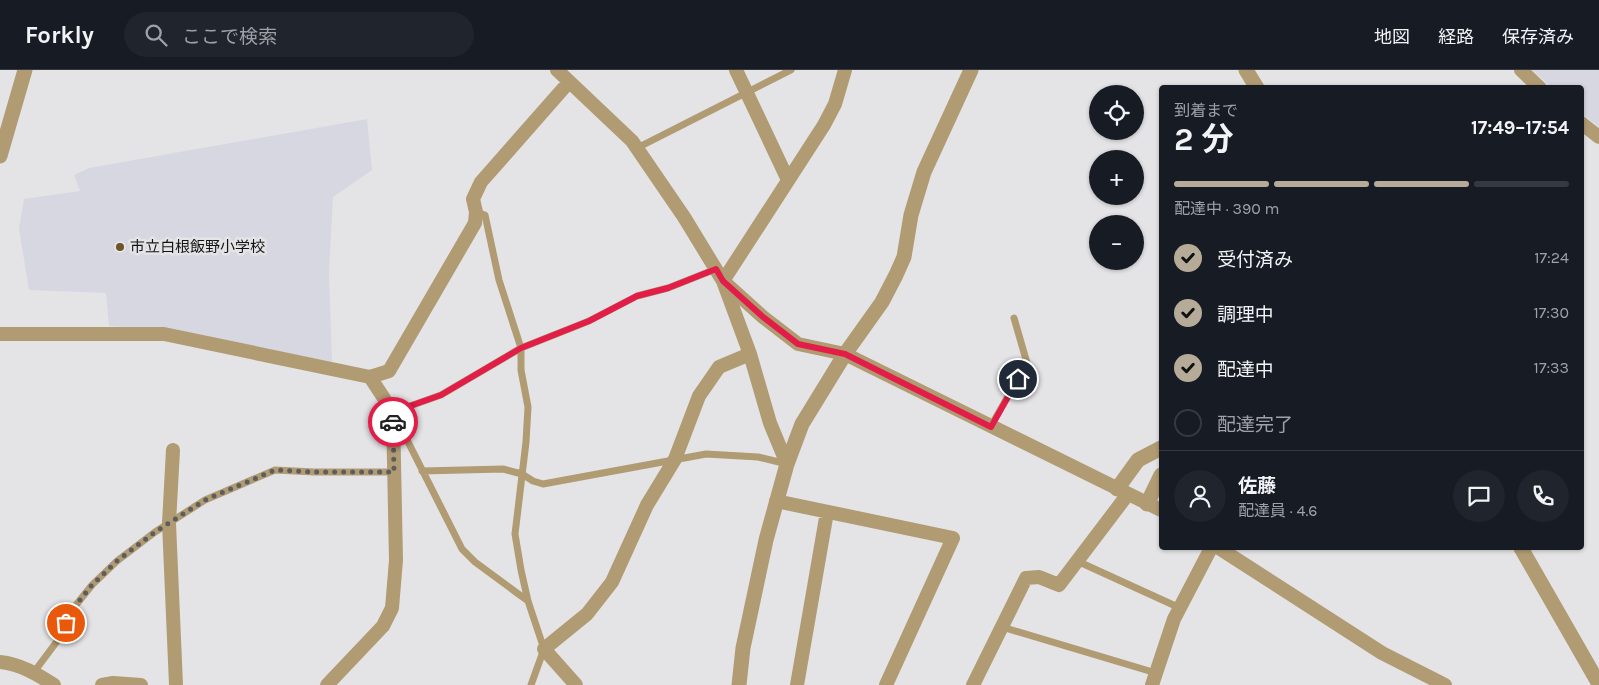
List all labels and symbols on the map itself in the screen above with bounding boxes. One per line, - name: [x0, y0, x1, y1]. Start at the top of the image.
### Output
- place label: 市立白根飯野小学校: [130, 238, 265, 256]
- marker: 市立白根飯野小学校: [114, 241, 126, 253]
- pin: [997, 358, 1039, 400]
- courier: [368, 397, 418, 447]
- pin: [45, 602, 87, 644]

